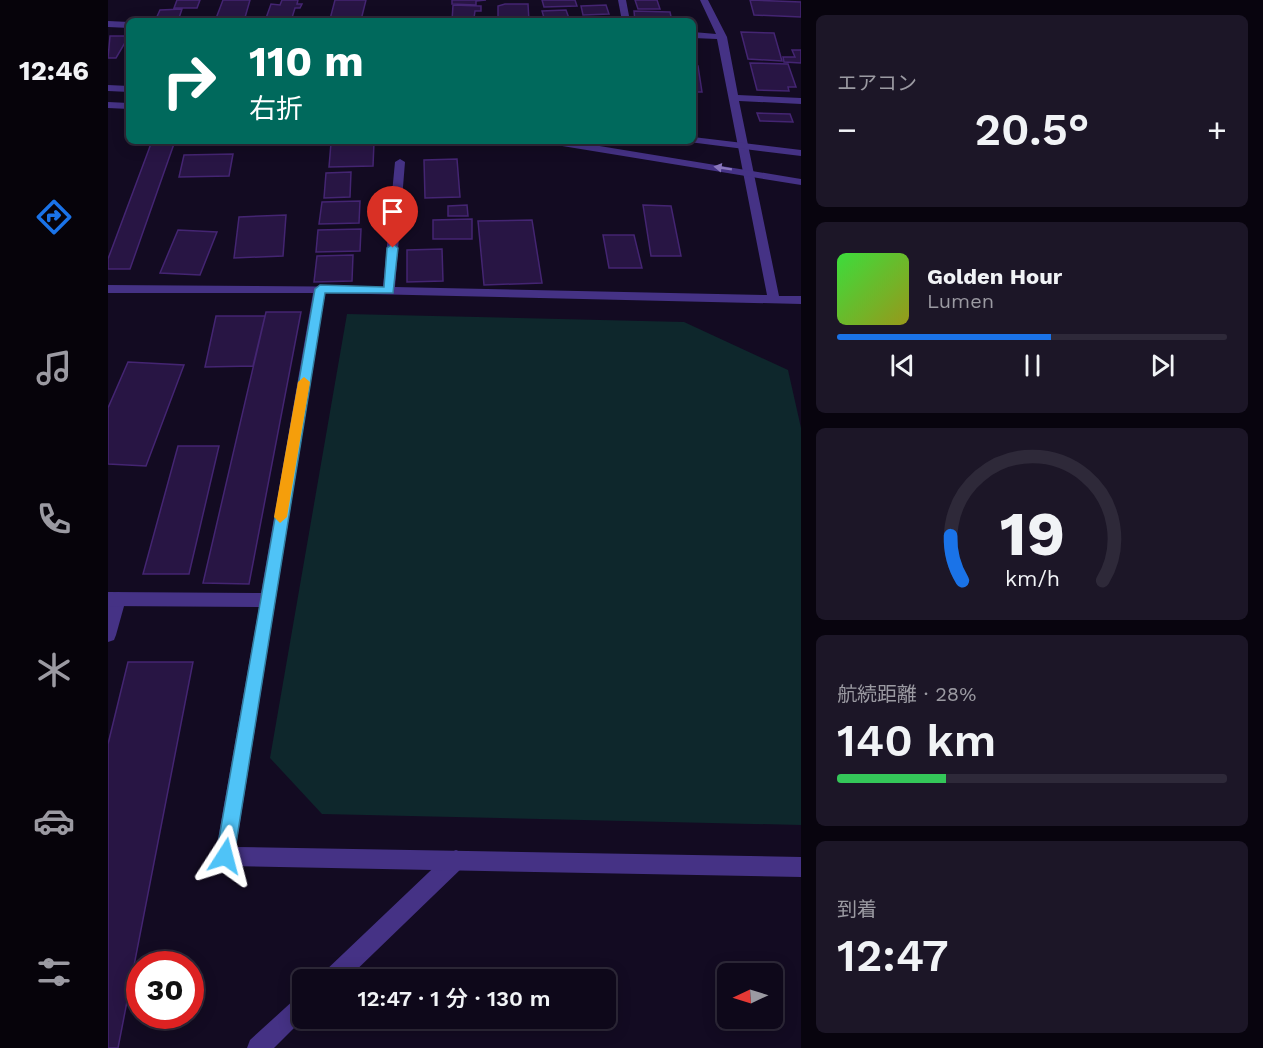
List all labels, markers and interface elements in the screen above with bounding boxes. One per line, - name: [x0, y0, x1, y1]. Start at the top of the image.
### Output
- text: 110 m: [249, 37, 364, 86]
- icon: right: [150, 42, 228, 120]
- text: 12:46: [19, 55, 89, 87]
- text: エアコン: [837, 71, 917, 95]
- text: 右折: [249, 93, 303, 125]
- text: 20.5°: [974, 103, 1090, 156]
- text: −: [837, 110, 857, 149]
- text: +: [1207, 110, 1227, 149]
- one-way arrow: [713, 163, 732, 172]
- pin: [367, 186, 418, 248]
- icon: arrive: [376, 195, 409, 228]
- icon: directions: [33, 196, 75, 238]
- text: Golden Hour: [927, 264, 1062, 289]
- text: Lumen: [927, 289, 994, 313]
- icon: music: [33, 347, 75, 389]
- icon: previous: [886, 349, 919, 382]
- icon: pause: [1016, 349, 1049, 382]
- icon: next: [1146, 349, 1179, 382]
- text: 19: [999, 497, 1065, 570]
- icon: phone: [33, 498, 75, 540]
- text: km/h: [1004, 566, 1060, 591]
- icon: climate: [33, 649, 75, 691]
- text: 航続距離 · 28%: [837, 682, 976, 706]
- text: 140 km: [837, 714, 996, 767]
- icon: car: [33, 800, 75, 842]
- position arrow: [193, 824, 257, 888]
- text: 到着: [837, 897, 877, 921]
- text: 12:47: [837, 929, 949, 982]
- icon: filters: [33, 951, 75, 993]
- speed limit sign: 30: [126, 951, 204, 1029]
- north arrow: [717, 963, 783, 1029]
- map controls: [717, 963, 783, 1029]
- text: 12:47 · 1 分 · 130 m: [357, 986, 551, 1011]

